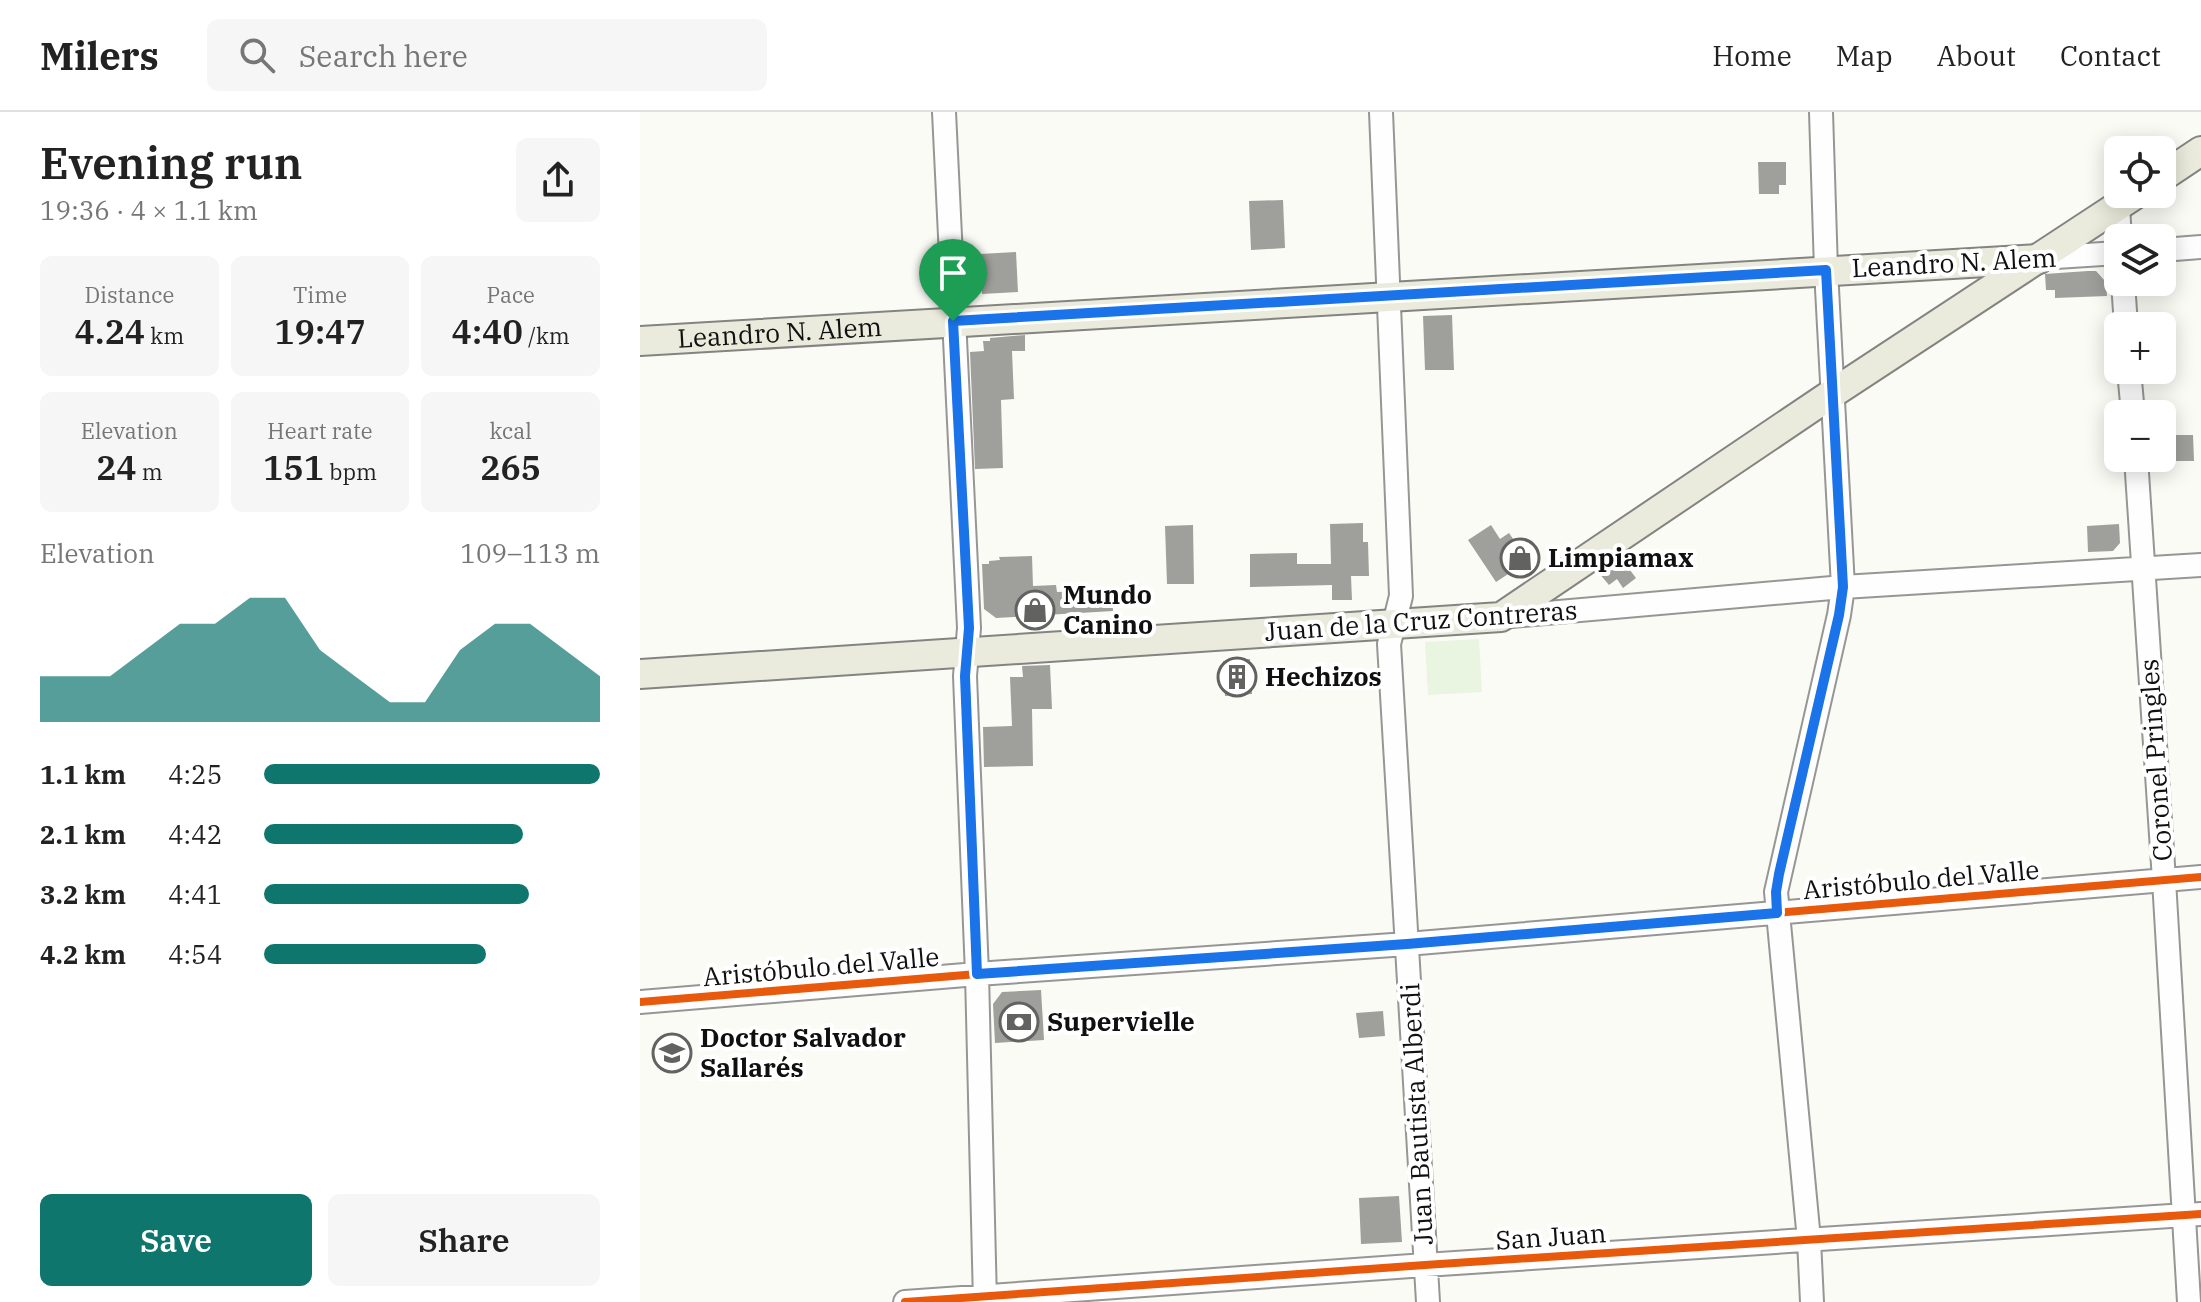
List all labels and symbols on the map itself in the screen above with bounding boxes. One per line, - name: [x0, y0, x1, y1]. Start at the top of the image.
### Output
- pin: [919, 239, 987, 321]
- street label: Leandro N. Alem: [1851, 240, 2057, 284]
- street label: Leandro N. Alem: [676, 309, 883, 355]
- shop icon: Limpiamax: [1499, 537, 1541, 579]
- place label: Limpiamax: [1548, 540, 1693, 574]
- place label: Mundo Canino: [1063, 577, 1153, 641]
- shop icon: Mundo Canino: [1014, 589, 1056, 631]
- street label: Juan de la Cruz Contreras: [1263, 592, 1578, 648]
- building icon: Hechizos: [1216, 656, 1258, 698]
- street label: Coronel Pringles: [2131, 658, 2179, 862]
- place label: Hechizos: [1265, 659, 1382, 693]
- street label: Aristóbulo del Valle: [1801, 852, 2040, 906]
- street label: Aristóbulo del Valle: [701, 939, 940, 993]
- street label: Juan Bautista Alberdi: [1392, 982, 1440, 1246]
- bank icon: Supervielle: [998, 1001, 1040, 1043]
- place label: Supervielle: [1047, 1004, 1195, 1038]
- place label: Doctor Salvador Sallarés: [700, 1020, 906, 1084]
- school or university icon: Doctor Salvador Sallarés: [651, 1032, 693, 1074]
- street label: San Juan: [1494, 1215, 1607, 1257]

